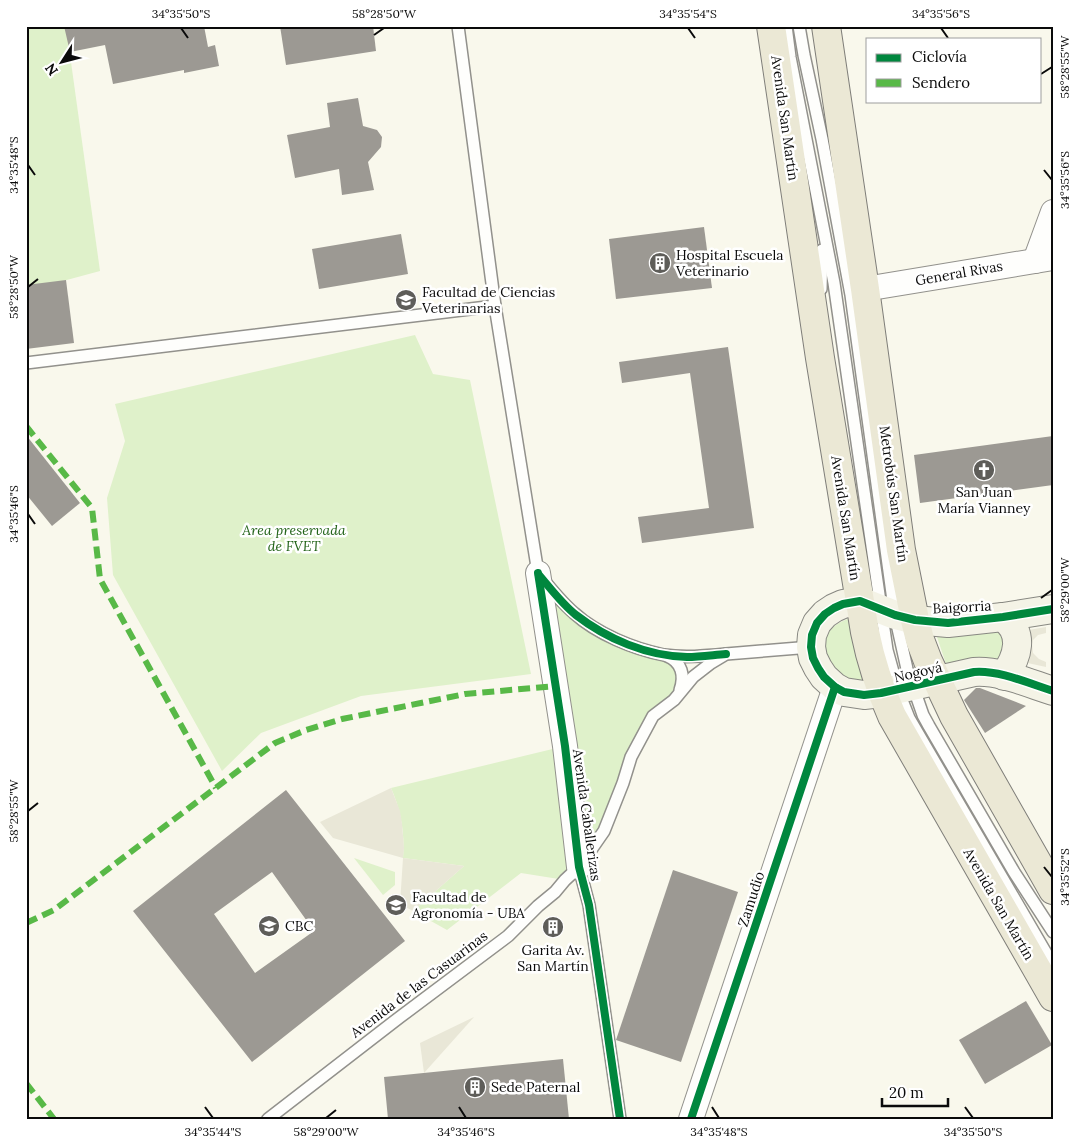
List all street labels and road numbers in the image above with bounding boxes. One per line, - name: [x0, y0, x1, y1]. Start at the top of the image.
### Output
- street label: Avenida San Martín: [767, 53, 803, 182]
- street label: General Rivas: [914, 256, 1004, 290]
- street label: Metrobús San Martín: [875, 424, 913, 564]
- street label: Avenida San Martín: [827, 453, 865, 582]
- street label: Baigorria: [932, 596, 992, 618]
- street label: Nogoyá: [892, 658, 944, 686]
- street label: Avenida Caballerizas: [569, 747, 605, 882]
- street label: Avenida San Martín: [959, 844, 1039, 964]
- street label: Zamudio: [734, 869, 768, 929]
- street label: Avenida de las Casuarinas: [346, 927, 491, 1042]

